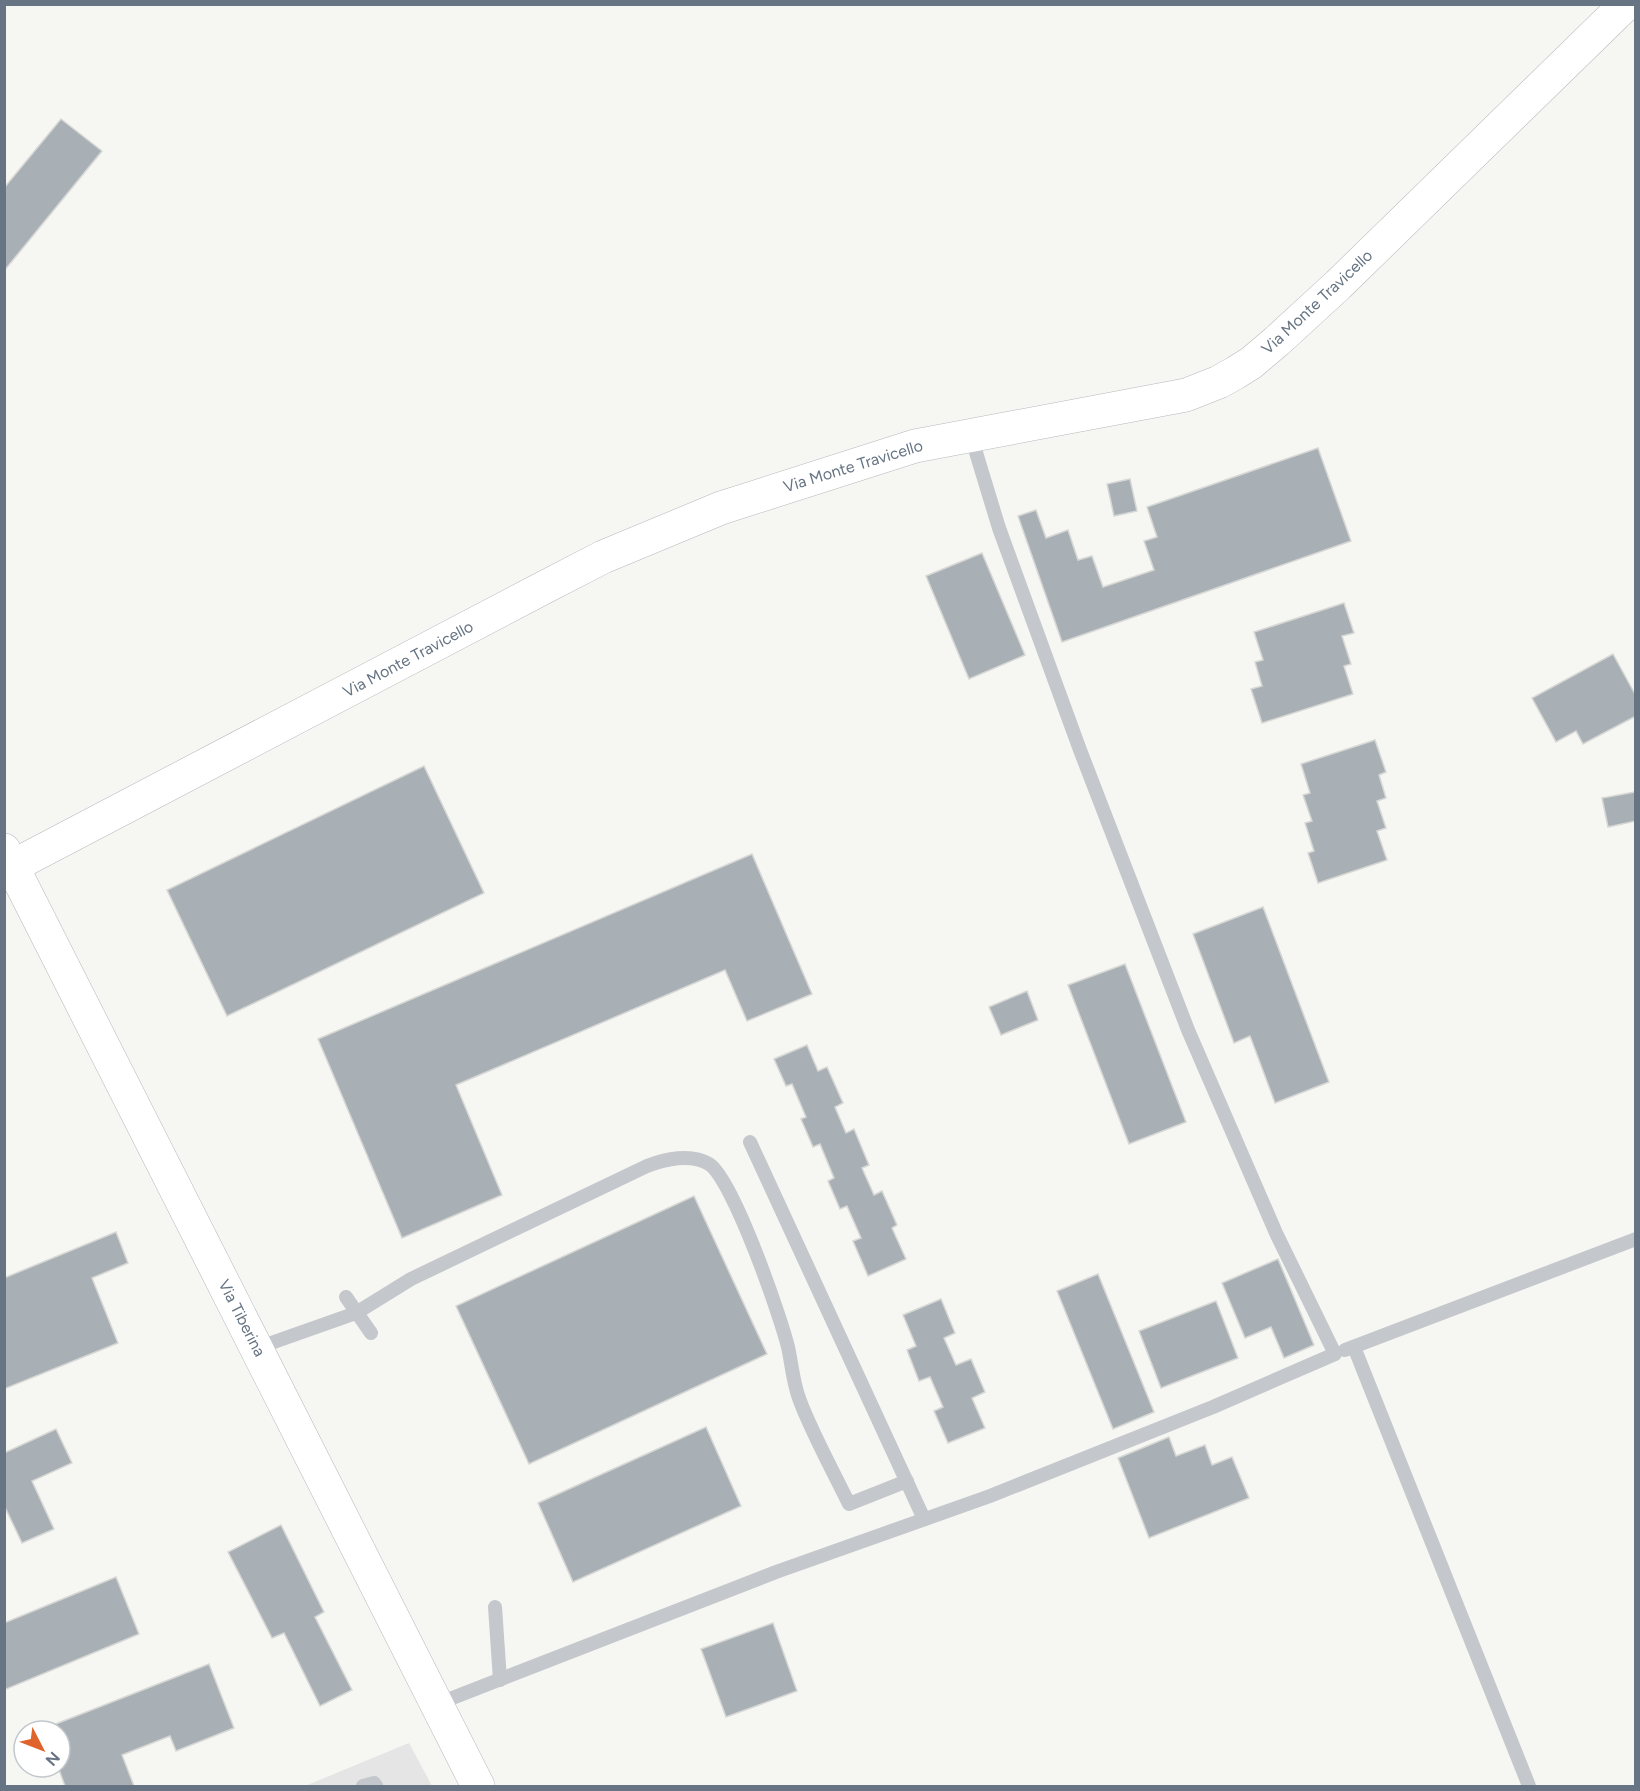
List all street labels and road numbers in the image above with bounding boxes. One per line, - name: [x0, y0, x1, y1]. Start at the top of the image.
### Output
- street label: Via Monte Travicello: [1258, 246, 1376, 358]
- street label: Via Monte Travicello: [781, 436, 925, 496]
- street label: Via Monte Travicello: [340, 617, 476, 701]
- street label: Via Tiberina: [215, 1276, 269, 1360]

